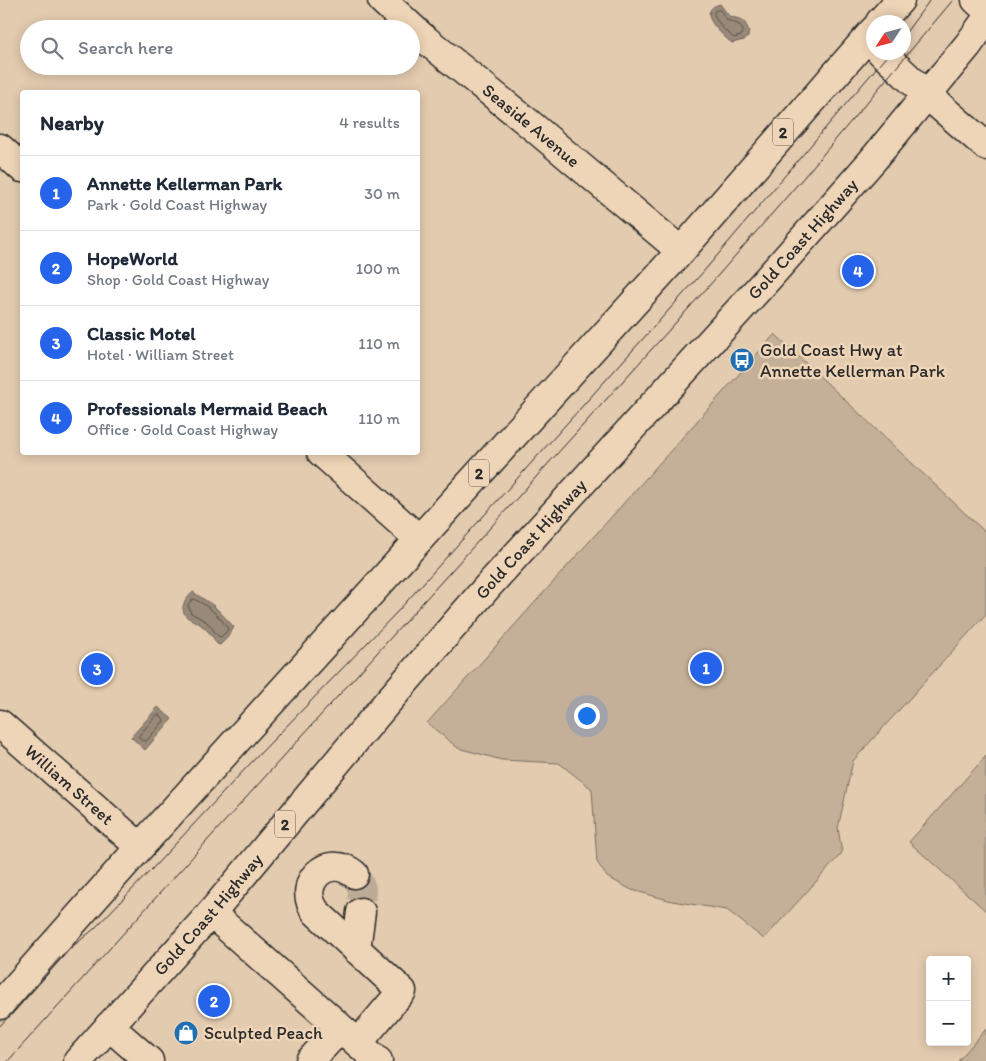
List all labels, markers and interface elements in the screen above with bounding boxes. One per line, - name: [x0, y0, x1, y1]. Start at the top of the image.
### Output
- north arrow: [866, 15, 911, 60]
- search box: [20, 20, 420, 75]
- icon: search: [38, 34, 66, 62]
- text: Search here: [78, 36, 173, 59]
- street label: Seaside Avenue: [478, 79, 584, 172]
- text: Nearby: [40, 110, 104, 135]
- text: 4 results: [339, 113, 400, 132]
- road number: 2: [773, 118, 793, 146]
- text: Annette Kellerman Park: [87, 172, 282, 195]
- street label: Gold Coast Highway: [743, 173, 863, 304]
- text: 1: [52, 184, 60, 203]
- text: 30 m: [364, 184, 400, 203]
- text: Park · Gold Coast Highway: [87, 195, 267, 214]
- text: HopeWorld: [87, 247, 178, 270]
- pin: 4: [842, 252, 874, 290]
- text: 2: [52, 259, 60, 278]
- text: 100 m: [356, 259, 400, 278]
- text: Shop · Gold Coast Highway: [87, 270, 269, 289]
- text: Classic Motel: [87, 322, 196, 345]
- text: 3: [52, 334, 60, 353]
- text: 110 m: [358, 334, 400, 353]
- place label: Gold Coast Hwy at Annette Kellerman Park: [760, 339, 946, 382]
- text: Hotel · William Street: [87, 345, 234, 364]
- bus stop icon: Gold Coast Hwy at Annette Kellerman Park: [729, 347, 755, 373]
- text: Professionals Mermaid Beach: [87, 397, 327, 420]
- text: 4: [51, 409, 61, 428]
- text: 110 m: [358, 409, 400, 428]
- text: Office · Gold Coast Highway: [87, 420, 278, 439]
- road number: 2: [469, 459, 489, 486]
- street label: Gold Coast Highway: [471, 474, 591, 604]
- pin: 1: [690, 649, 722, 687]
- pin: 3: [81, 650, 113, 688]
- your location: [574, 703, 600, 729]
- street label: William Street: [20, 740, 118, 830]
- road number: 2: [275, 811, 295, 838]
- street label: Gold Coast Highway: [149, 848, 268, 980]
- map controls: [926, 956, 971, 1046]
- button: +: [926, 956, 971, 1001]
- pin: 2: [198, 982, 230, 1020]
- button: −: [926, 1001, 971, 1046]
- shop icon: Sculpted Peach: [173, 1020, 199, 1046]
- place label: Sculpted Peach: [204, 1022, 323, 1044]

